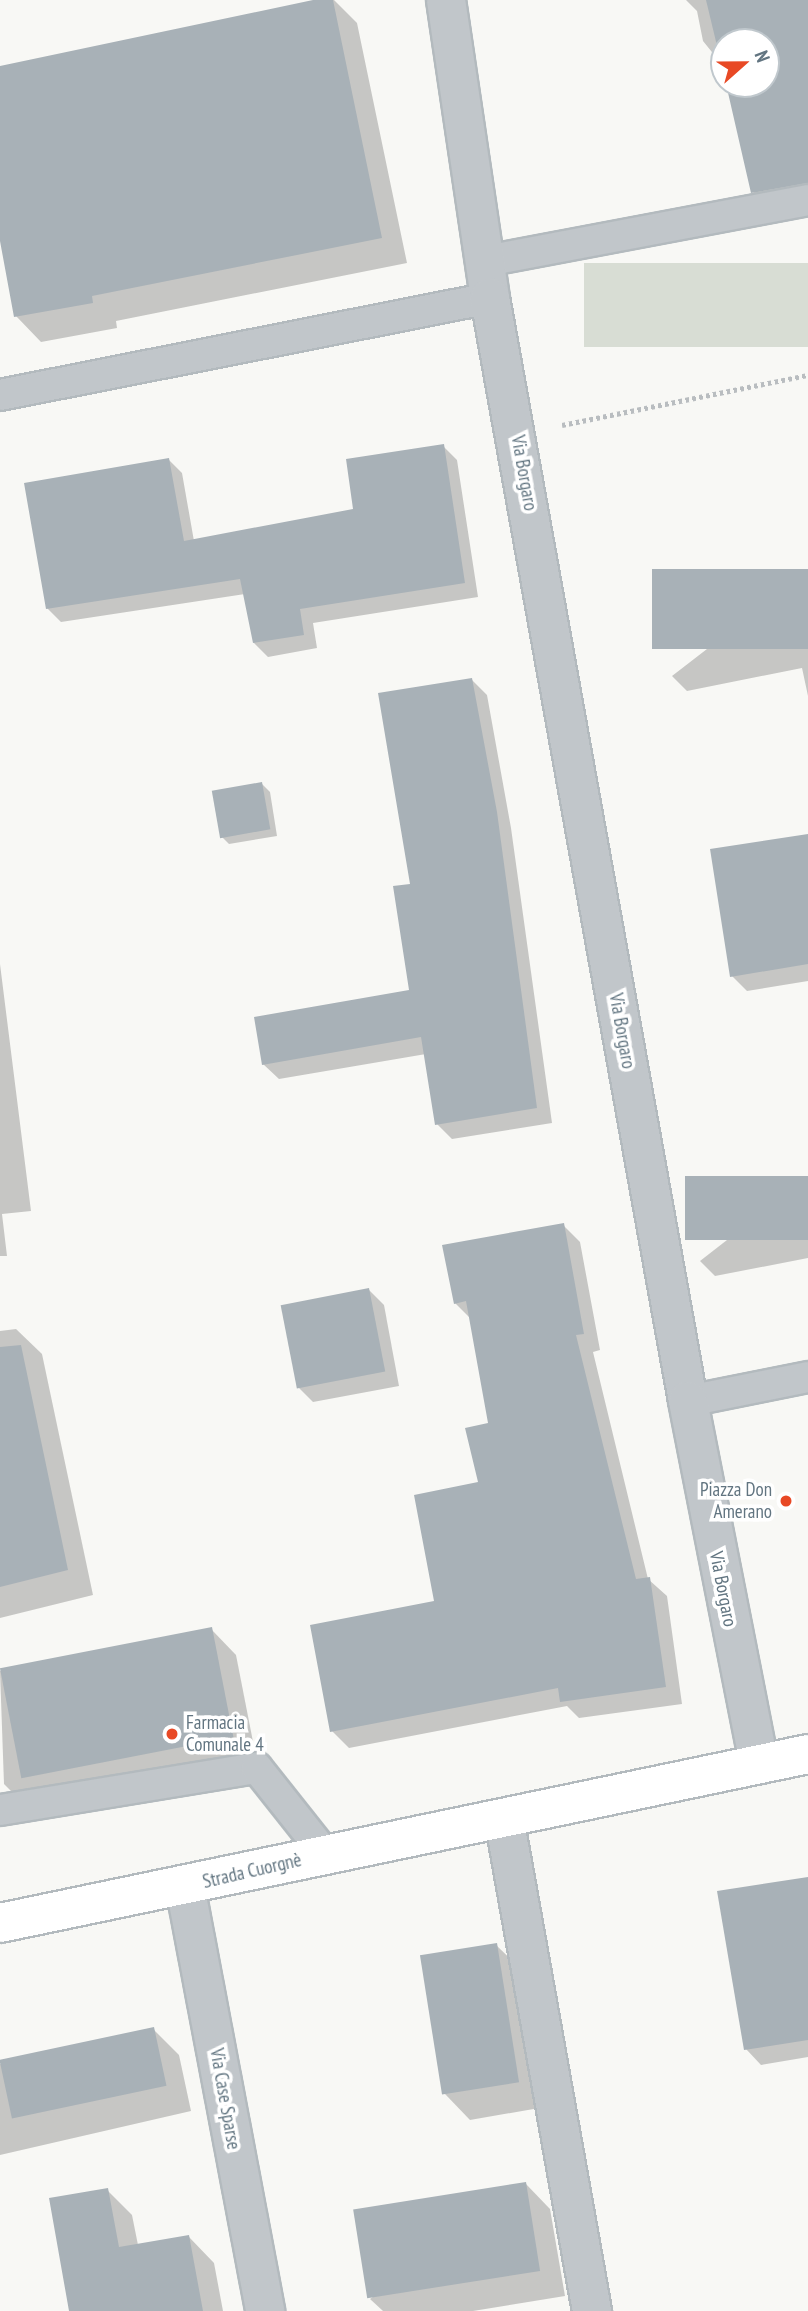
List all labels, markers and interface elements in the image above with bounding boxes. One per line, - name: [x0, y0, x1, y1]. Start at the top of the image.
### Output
- north arrow: [710, 28, 780, 98]
- text: N: [750, 47, 776, 65]
- street label: Via Borgaro: [506, 434, 542, 512]
- street label: Via Borgaro: [604, 992, 640, 1070]
- place label: Piazza Don Amerano: [700, 1479, 772, 1523]
- marker: Piazza Don Amerano: [778, 1493, 794, 1509]
- street label: Via Borgaro: [705, 1549, 741, 1629]
- place label: Farmacia Comunale 4: [186, 1712, 264, 1756]
- marker: Farmacia Comunale 4: [164, 1726, 180, 1742]
- street label: Strada Cuorgnè: [200, 1849, 304, 1893]
- street label: Via Case Sparse: [205, 2047, 245, 2151]

